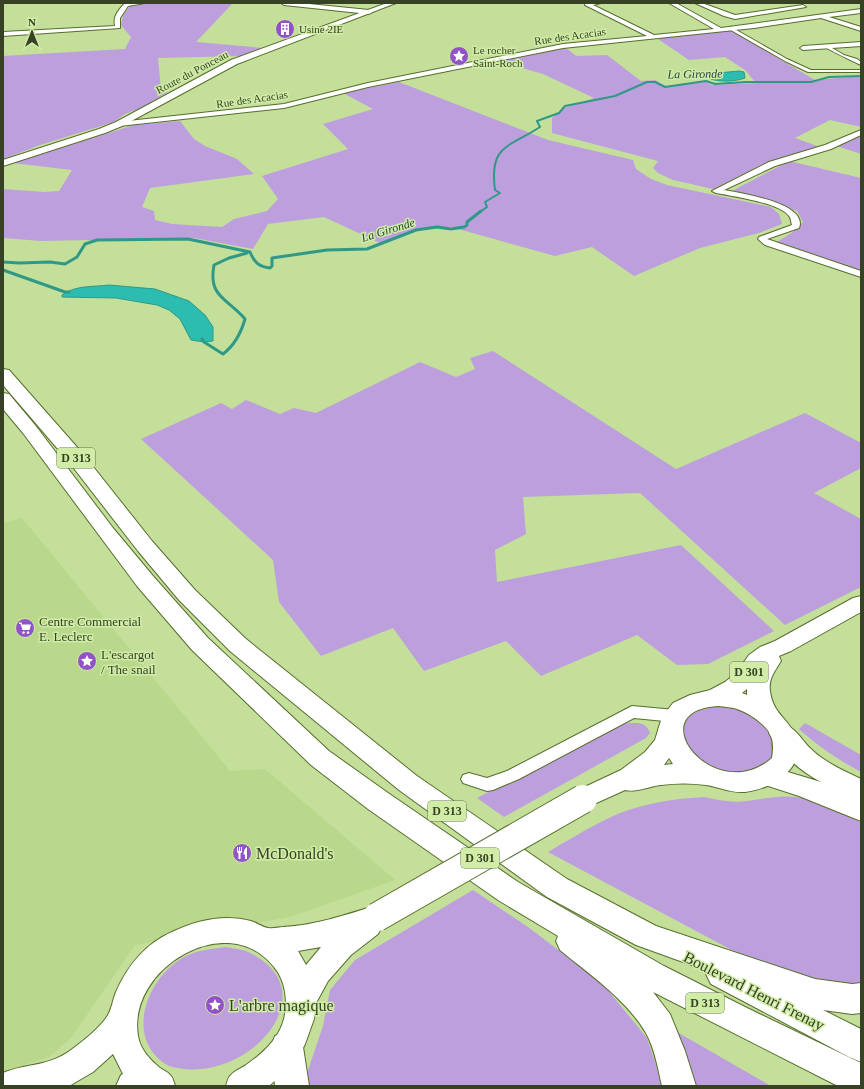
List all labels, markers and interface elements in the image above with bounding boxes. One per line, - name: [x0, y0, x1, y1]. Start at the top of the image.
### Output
- north arrow: [12, 12, 52, 52]
- text: N: [28, 16, 36, 28]
- building icon: Usine 2IE: [274, 18, 296, 40]
- place label: Usine 2IE: [299, 23, 344, 35]
- street label: Rue des Acacias: [533, 25, 607, 47]
- place label: Le rocher Saint-Roch: [473, 44, 523, 69]
- place icon: Le rocher Saint-Roch: [448, 45, 470, 67]
- street label: Route du Ponceau: [154, 48, 231, 96]
- water label: La Gironde: [666, 67, 723, 81]
- street label: Rue des Acacias: [215, 88, 289, 110]
- water label: La Gironde: [359, 215, 417, 245]
- road number: D 313: [57, 448, 95, 468]
- place label: Centre Commercial E. Leclerc: [39, 614, 142, 644]
- supermarket icon: Centre Commercial E. Leclerc: [14, 617, 36, 639]
- place label: L'escargot / The snail: [101, 647, 156, 677]
- place icon: L'escargot / The snail: [76, 650, 98, 672]
- road number: D 301: [730, 662, 768, 682]
- road number: D 313: [428, 801, 466, 821]
- restaurant icon: McDonald's: [231, 842, 253, 864]
- place label: McDonald's: [256, 845, 334, 862]
- road number: D 301: [461, 848, 499, 868]
- street label: Boulevard Henri Frenay: [680, 948, 827, 1035]
- road number: D 313: [686, 993, 724, 1013]
- place icon: L'arbre magique: [204, 994, 226, 1016]
- place label: L'arbre magique: [229, 997, 334, 1015]

